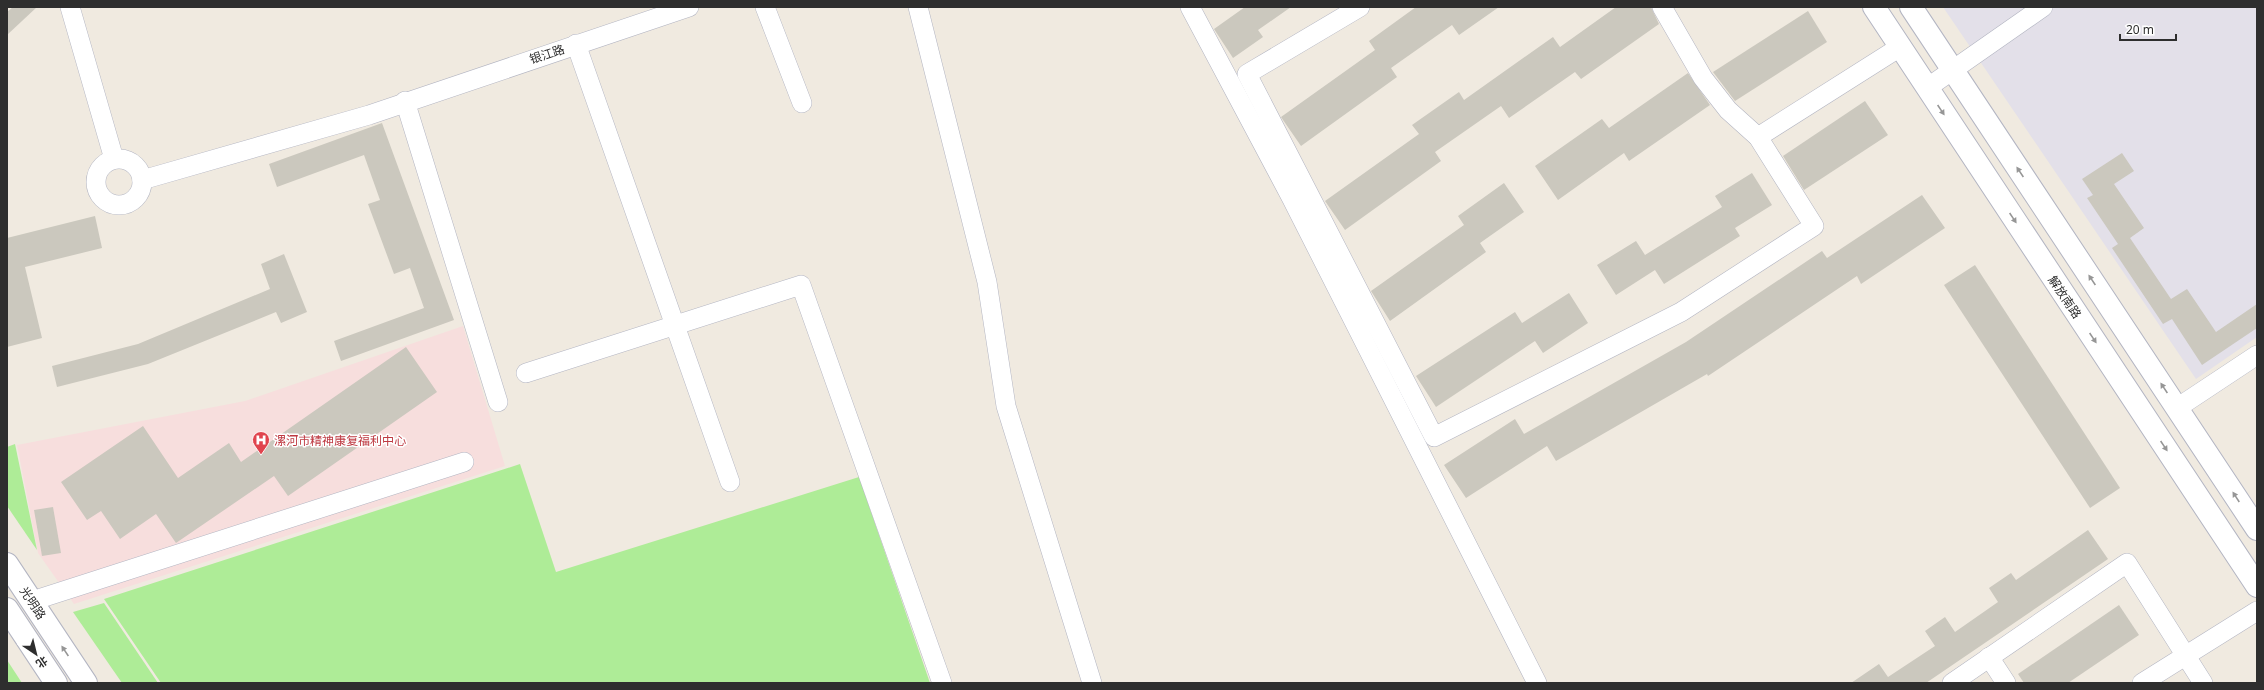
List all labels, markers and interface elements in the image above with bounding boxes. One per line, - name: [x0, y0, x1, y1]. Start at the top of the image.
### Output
- scale bar: [2120, 16, 2176, 42]
- text: 20 m: [2126, 21, 2154, 38]
- street label: 银江路: [527, 40, 567, 68]
- one-way arrow: [1937, 104, 1945, 115]
- one-way arrow: [2016, 167, 2024, 177]
- one-way arrow: [2009, 213, 2017, 223]
- street label: 解放南路: [2045, 272, 2085, 322]
- one-way arrow: [2088, 275, 2096, 285]
- one-way arrow: [2089, 333, 2097, 343]
- one-way arrow: [2160, 383, 2168, 393]
- hospital icon: 漯河市精神康复福利中心: [251, 430, 271, 455]
- place label: 漯河市精神康复福利中心: [274, 432, 406, 449]
- one-way arrow: [2161, 441, 2168, 452]
- one-way arrow: [2232, 491, 2239, 503]
- street label: 光明路: [16, 583, 50, 623]
- north arrow: [16, 634, 56, 674]
- one-way arrow: [61, 645, 69, 656]
- text: 北: [33, 653, 51, 672]

